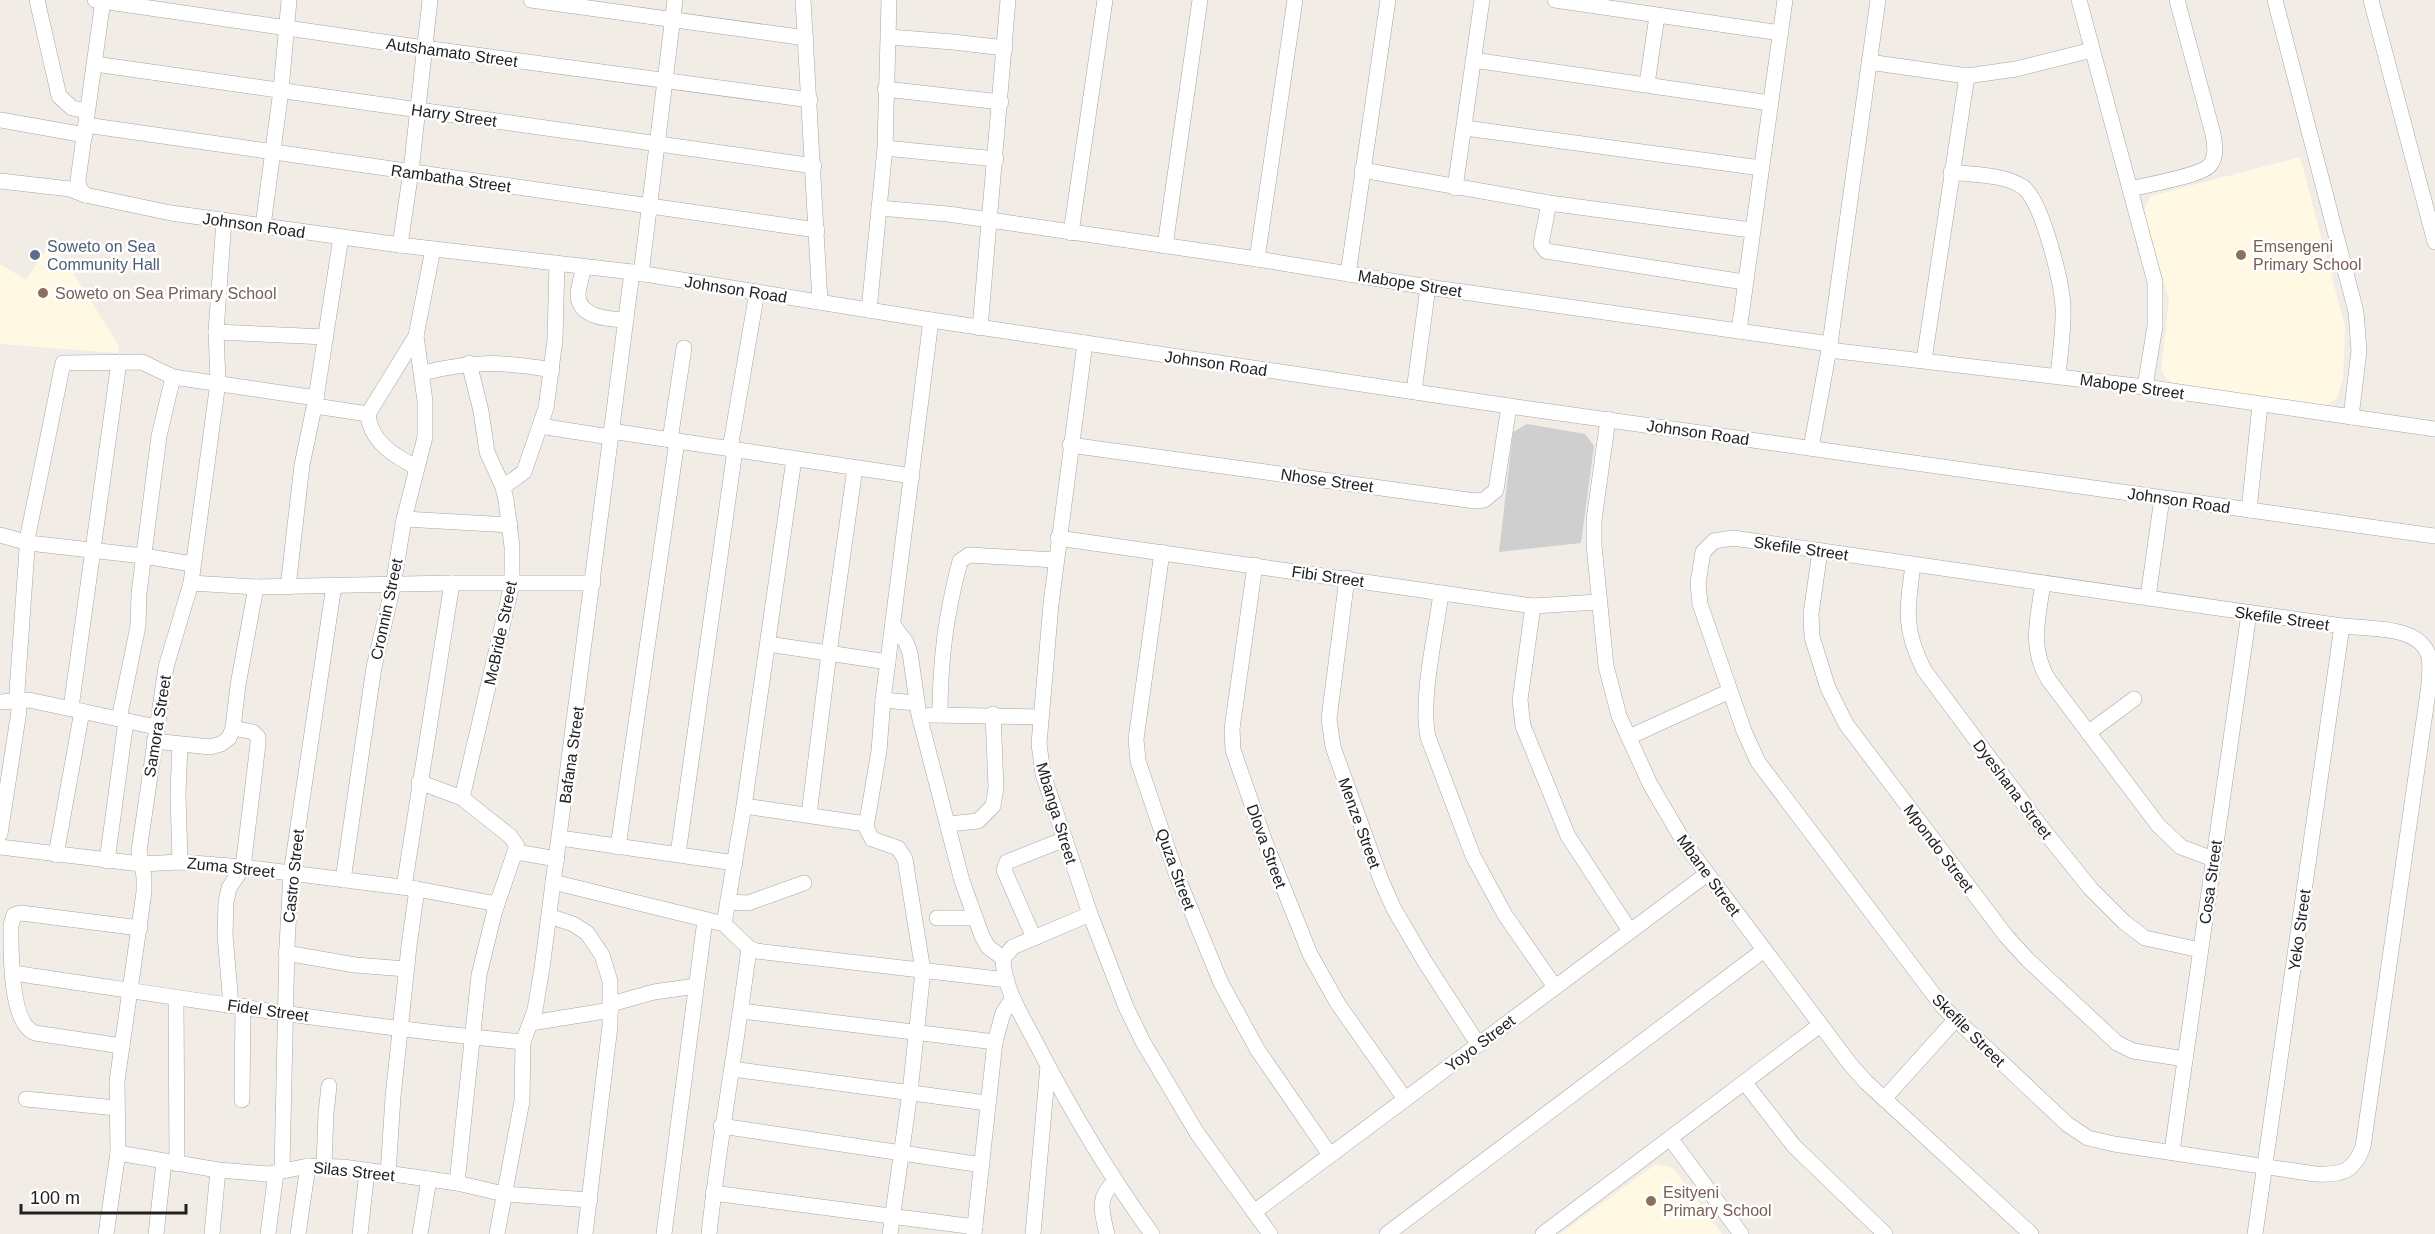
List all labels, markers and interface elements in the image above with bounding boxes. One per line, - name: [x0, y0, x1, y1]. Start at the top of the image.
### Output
- street label: Autshamato Street: [385, 35, 519, 70]
- street label: Harry Street: [410, 101, 498, 130]
- street label: Rambatha Street: [390, 162, 513, 195]
- street label: Johnson Road: [202, 210, 306, 241]
- place label: Soweto on Sea Community Hall: [47, 238, 160, 273]
- place label: Emsengeni Primary School: [2253, 238, 2361, 273]
- marker: Soweto on Sea Community Hall: [28, 248, 42, 262]
- marker: Emsengeni Primary School: [2234, 248, 2248, 262]
- street label: Mabope Street: [1357, 267, 1464, 300]
- street label: Johnson Road: [684, 273, 788, 306]
- place label: Soweto on Sea Primary School: [55, 285, 276, 302]
- marker: Soweto on Sea Primary School: [36, 286, 50, 300]
- street label: Johnson Road: [1164, 348, 1268, 379]
- street label: Mabope Street: [2079, 371, 2186, 402]
- street label: Johnson Road: [1646, 417, 1750, 448]
- street label: Nhose Street: [1280, 466, 1375, 495]
- street label: Johnson Road: [2127, 485, 2231, 516]
- street label: Skefile Street: [1753, 533, 1850, 564]
- street label: Cronnin Street: [367, 556, 406, 661]
- street label: Fibi Street: [1291, 563, 1366, 590]
- street label: McBride Street: [481, 579, 520, 687]
- street label: Skefile Street: [2234, 603, 2331, 634]
- street label: Samora Street: [141, 673, 174, 778]
- street label: Bafana Street: [556, 705, 587, 805]
- street label: Dyeshana Street: [1970, 737, 2056, 842]
- street label: Mbanga Street: [1033, 760, 1080, 866]
- street label: Menze Street: [1335, 776, 1384, 871]
- street label: Mpondo Street: [1900, 801, 1977, 896]
- street label: Dlova Street: [1243, 802, 1290, 891]
- street label: Quza Street: [1153, 826, 1198, 913]
- street label: Castro Street: [280, 828, 307, 924]
- street label: Mbane Street: [1673, 831, 1744, 920]
- street label: Cosa Street: [2196, 839, 2225, 925]
- street label: Zuma Street: [186, 854, 276, 881]
- street label: Yeko Street: [2285, 888, 2314, 972]
- street label: Skefile Street: [1929, 991, 2009, 1070]
- street label: Fidel Street: [226, 996, 310, 1025]
- street label: Yoyo Street: [1442, 1012, 1519, 1075]
- street label: Silas Street: [312, 1159, 396, 1184]
- scale bar: [21, 1177, 186, 1215]
- place label: Esityeni Primary School: [1663, 1184, 1771, 1219]
- text: 100 m: [30, 1188, 80, 1208]
- marker: Esityeni Primary School: [1644, 1194, 1658, 1208]

